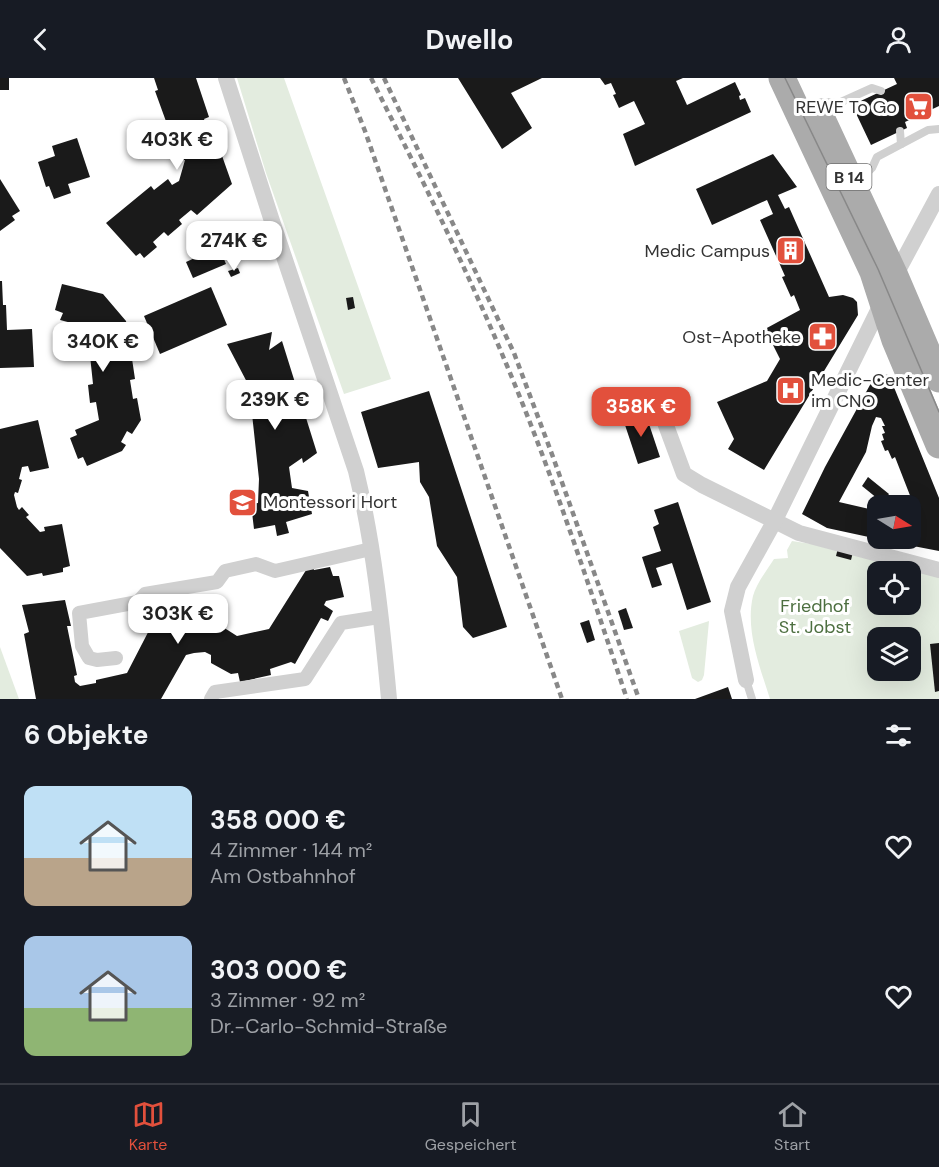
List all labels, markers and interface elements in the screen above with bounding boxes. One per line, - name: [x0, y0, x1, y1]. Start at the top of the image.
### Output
- text: Dwello: [426, 22, 513, 57]
- icon: back: [24, 23, 57, 56]
- icon: person: [882, 23, 915, 56]
- supermarket icon: REWE To Go: [902, 91, 934, 123]
- place label: REWE To Go: [795, 95, 897, 119]
- pin: 403K €: [128, 120, 226, 171]
- text: 403K €: [141, 126, 213, 152]
- road number: B 14: [826, 164, 872, 190]
- pin: 274K €: [185, 221, 283, 272]
- text: 274K €: [200, 227, 268, 253]
- building icon: Medic Campus: [775, 235, 807, 267]
- place label: Medic Campus: [645, 239, 770, 263]
- pharmacy icon: Ost-Apotheke: [806, 321, 838, 353]
- pin: 340K €: [54, 322, 152, 373]
- place label: Ost-Apotheke: [682, 325, 801, 349]
- text: 340K €: [67, 328, 139, 354]
- place label: Medic-Center im CNO: [811, 368, 929, 413]
- hospital icon: Medic-Center im CNO: [774, 374, 806, 406]
- pin: 239K €: [226, 380, 324, 431]
- text: 239K €: [240, 386, 310, 412]
- pin: 358K €: [592, 387, 690, 438]
- text: 358K €: [606, 393, 676, 419]
- school or university icon: Montessori Hort: [226, 486, 258, 518]
- place label: Montessori Hort: [263, 490, 397, 514]
- north arrow: [867, 495, 921, 549]
- map controls: [867, 495, 921, 681]
- button: locate: [867, 561, 921, 615]
- pin: 303K €: [129, 594, 227, 645]
- park label: Friedhof St. Jobst: [779, 594, 851, 639]
- text: 303K €: [142, 600, 214, 626]
- button: layers: [867, 627, 921, 681]
- text: 6 Objekte: [24, 718, 148, 752]
- icon: filters: [882, 719, 915, 752]
- text: 358 000 €: [210, 803, 346, 837]
- icon: home: [72, 810, 144, 882]
- icon: heart: [882, 830, 915, 863]
- text: 4 Zimmer · 144 m²: [210, 837, 372, 863]
- text: Am Ostbahnhof: [210, 863, 356, 889]
- text: 303 000 €: [210, 953, 347, 987]
- icon: home: [72, 960, 144, 1032]
- icon: heart: [882, 980, 915, 1013]
- text: 3 Zimmer · 92 m²: [210, 987, 365, 1013]
- text: Dr.-Carlo-Schmid-Straße: [210, 1013, 447, 1039]
- tab: Karte: [129, 1098, 167, 1155]
- tab: Gespeichert: [425, 1098, 517, 1155]
- tab: Start: [774, 1098, 810, 1155]

